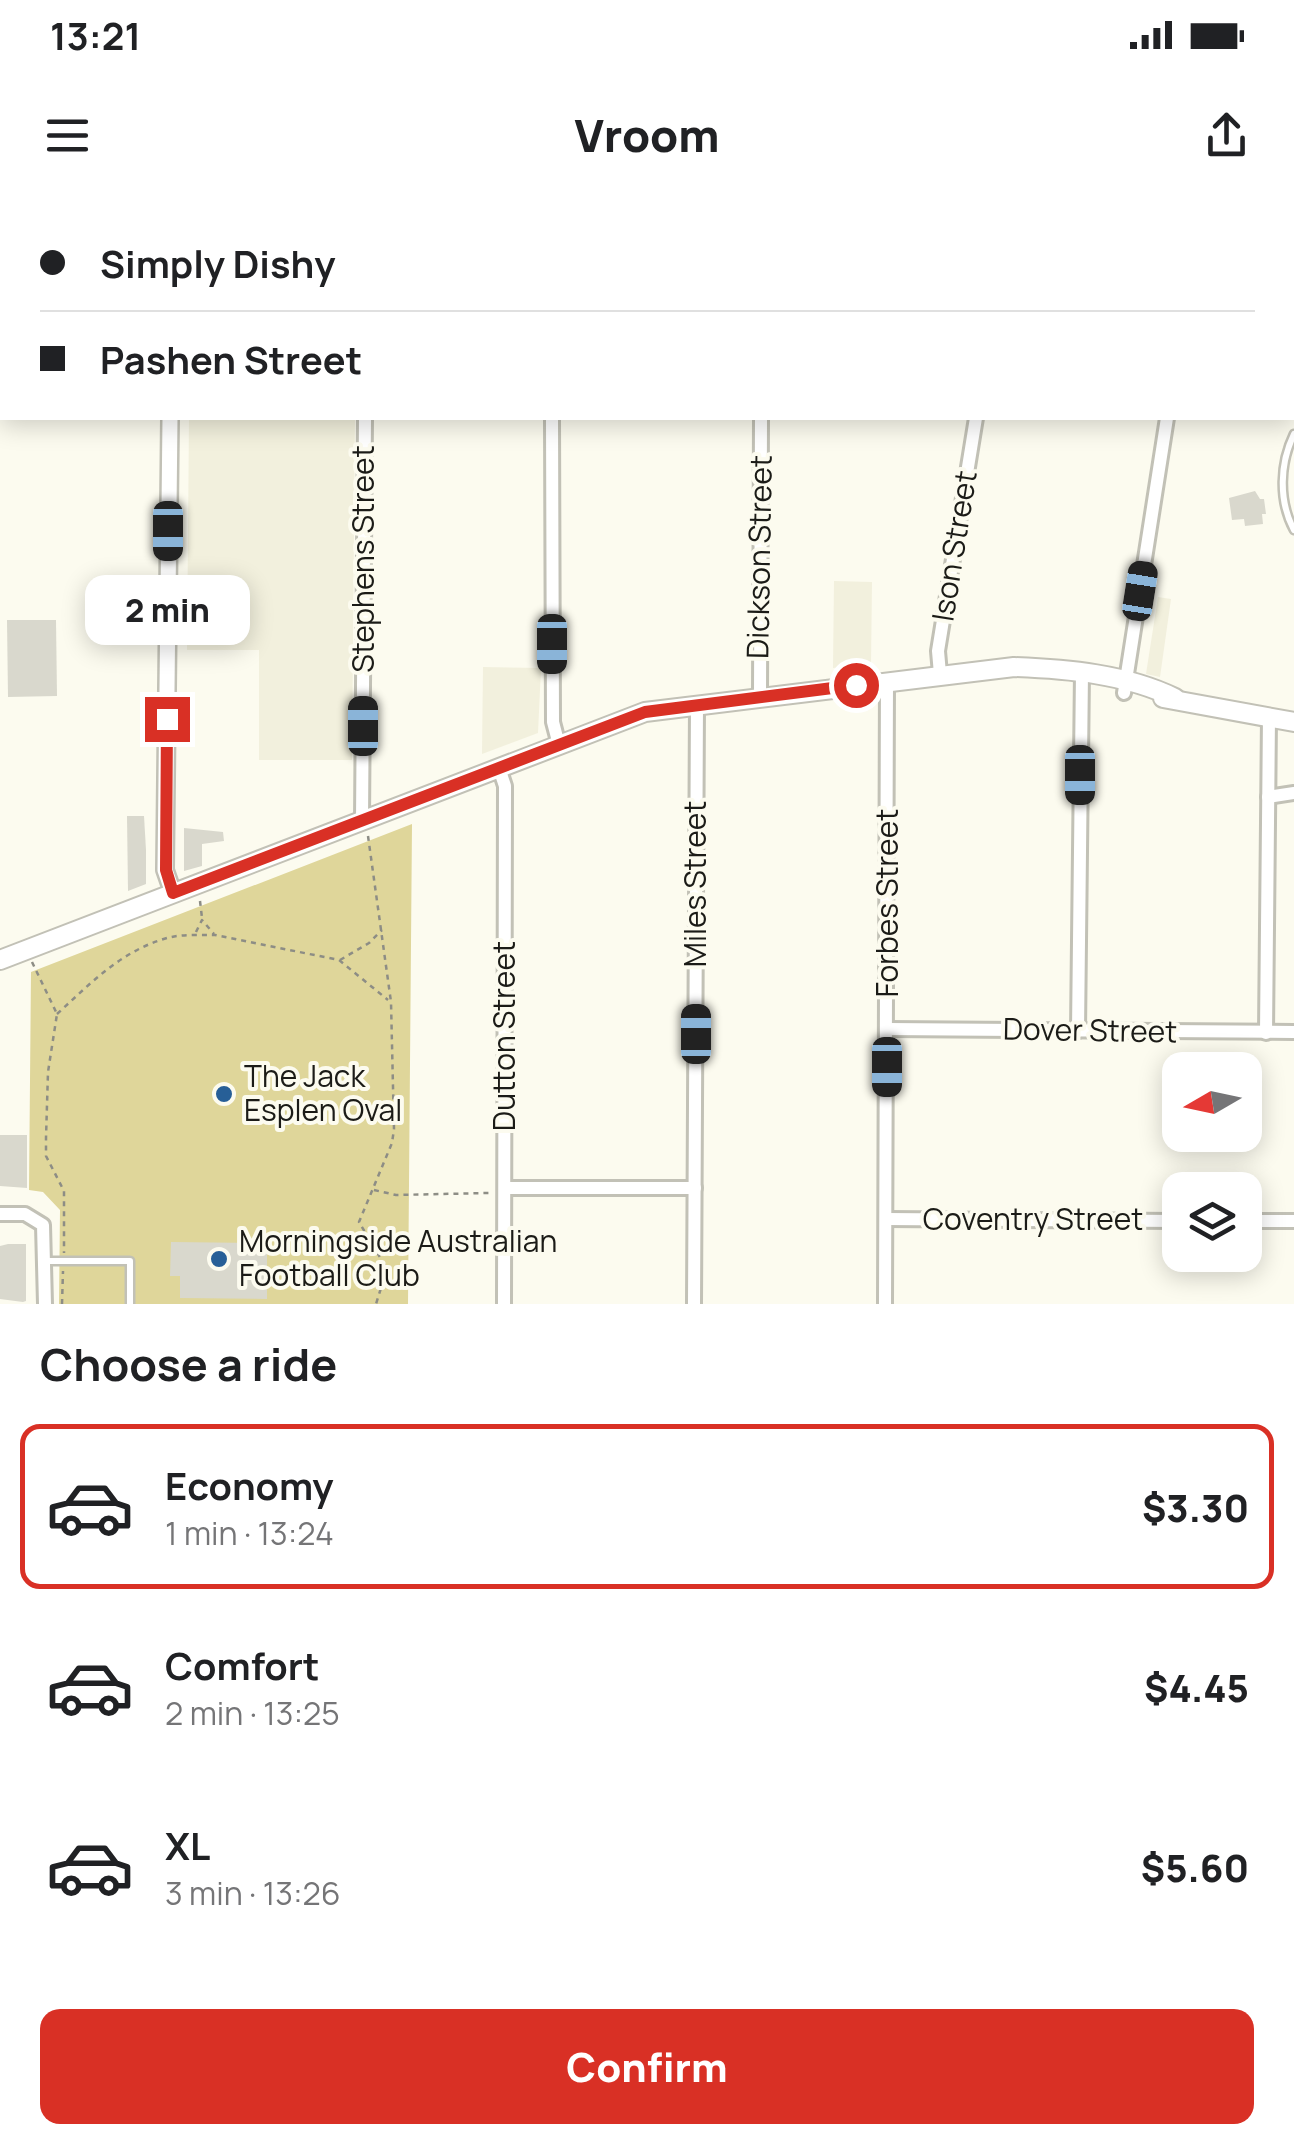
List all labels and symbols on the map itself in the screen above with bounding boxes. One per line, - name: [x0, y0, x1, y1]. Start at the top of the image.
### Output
- street label: Stephens Street: [342, 445, 383, 673]
- street label: Dickson Street: [736, 455, 781, 659]
- street label: Ison Street: [921, 467, 986, 624]
- car: [153, 501, 183, 561]
- car: [1120, 559, 1160, 623]
- callout: 2 min: [84, 574, 250, 644]
- car: [537, 614, 567, 674]
- route start: [834, 663, 879, 708]
- car: [348, 696, 378, 756]
- route end: [145, 697, 190, 742]
- car: [1065, 745, 1095, 805]
- street label: Miles Street: [674, 801, 715, 967]
- street label: Forbes Street: [866, 809, 907, 997]
- street label: Dutton Street: [483, 941, 524, 1131]
- car: [681, 1004, 711, 1064]
- street label: Dover Street: [1002, 1007, 1178, 1052]
- car: [872, 1037, 902, 1097]
- north arrow: [1162, 1052, 1262, 1152]
- place label: The Jack Esplen Oval: [244, 1055, 402, 1130]
- marker: The Jack Esplen Oval: [213, 1083, 235, 1105]
- street label: Coventry Street: [923, 1198, 1143, 1239]
- place label: Morningside Australian Football Club: [239, 1220, 557, 1295]
- marker: Morningside Australian Football Club: [208, 1248, 230, 1270]

